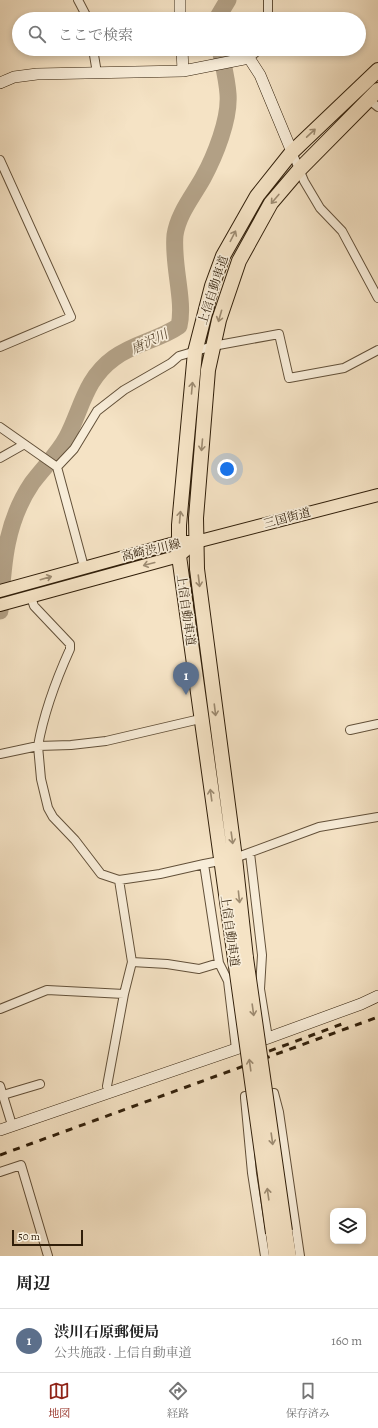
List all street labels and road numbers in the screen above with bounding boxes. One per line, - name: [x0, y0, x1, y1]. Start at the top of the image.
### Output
- street label: 上信自動車道: [194, 253, 232, 327]
- street label: 三国街道: [262, 504, 312, 532]
- street label: 高崎渋川線: [120, 535, 182, 565]
- street label: 上信自動車道: [173, 573, 199, 647]
- street label: 上信自動車道: [217, 894, 243, 968]

